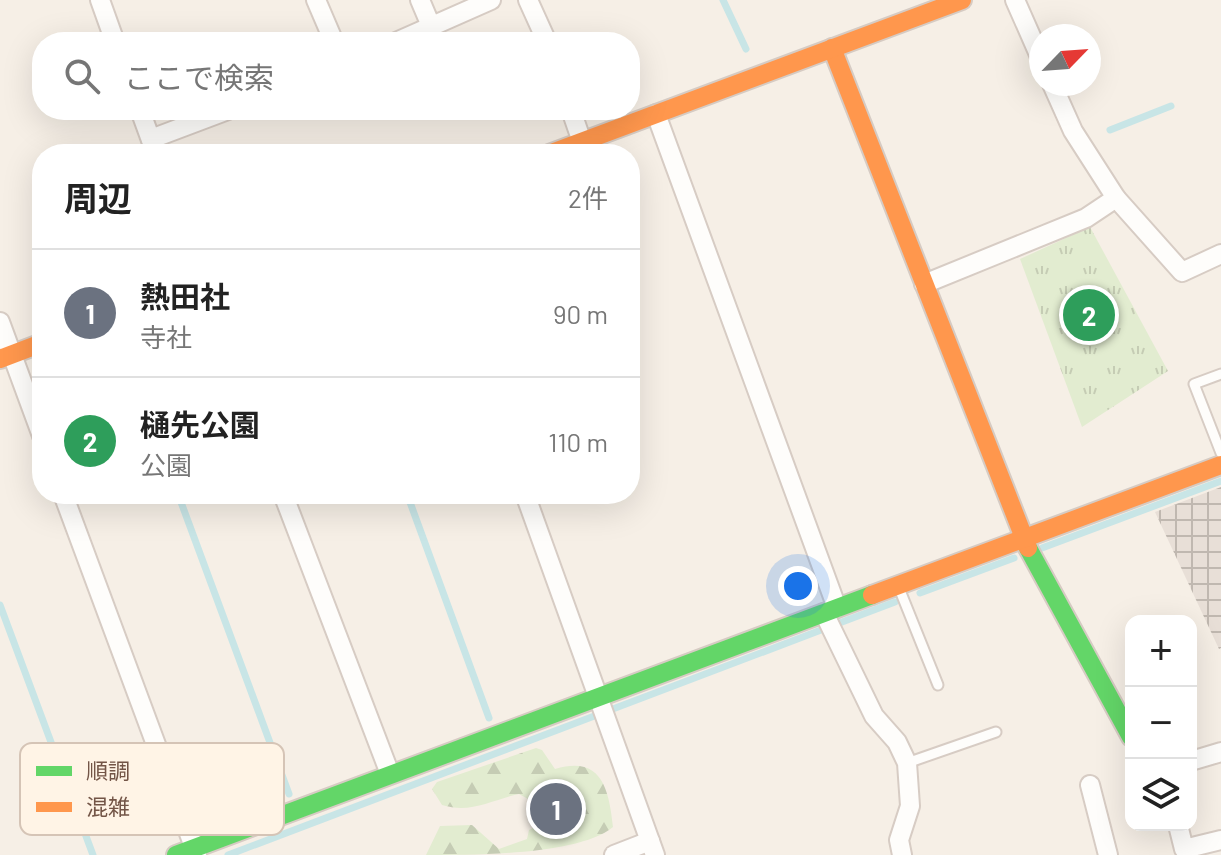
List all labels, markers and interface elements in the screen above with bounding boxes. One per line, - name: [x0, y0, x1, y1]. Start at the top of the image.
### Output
- north arrow: [1029, 24, 1101, 96]
- search box: [32, 32, 640, 120]
- icon: search: [60, 54, 104, 98]
- text: ここで検索: [124, 59, 274, 95]
- text: 周辺: [64, 177, 132, 218]
- text: 2件: [568, 182, 608, 213]
- text: 熱田社: [140, 278, 230, 314]
- pin: 2: [1063, 285, 1115, 345]
- text: 1: [85, 298, 95, 329]
- text: 90 m: [553, 298, 608, 329]
- text: 寺社: [140, 321, 192, 352]
- text: 樋先公園: [140, 406, 260, 442]
- text: 2: [83, 426, 97, 457]
- text: 110 m: [548, 426, 608, 457]
- text: 公園: [140, 449, 192, 480]
- your location: [778, 566, 818, 606]
- map controls: [1125, 615, 1197, 831]
- button: +: [1125, 615, 1197, 687]
- button: −: [1125, 687, 1197, 759]
- legend: [20, 743, 284, 835]
- text: 順調: [86, 757, 130, 783]
- button: layers: [1125, 759, 1197, 831]
- pin: 1: [530, 779, 582, 839]
- text: 混雑: [86, 793, 130, 819]

